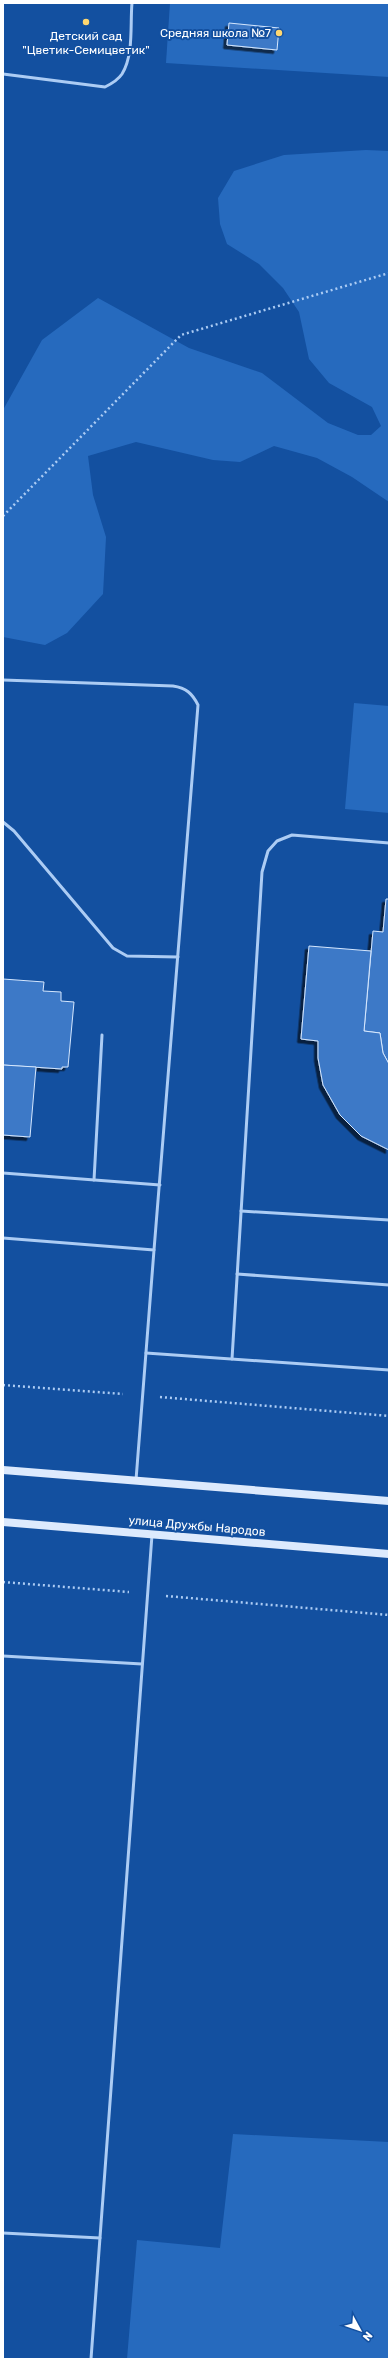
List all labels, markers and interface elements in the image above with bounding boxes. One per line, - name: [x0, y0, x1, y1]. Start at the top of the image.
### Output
- marker: Детский сад "Цветик-Семицветик": [81, 17, 91, 27]
- place label: Средняя школа №7: [160, 26, 271, 40]
- marker: Средняя школа №7: [274, 28, 284, 38]
- place label: Детский сад "Цветик-Семицветик": [22, 29, 150, 57]
- street label: улица Дружбы Народов: [128, 1513, 266, 1539]
- north arrow: [340, 2310, 380, 2350]
- text: N: [360, 2329, 375, 2343]

